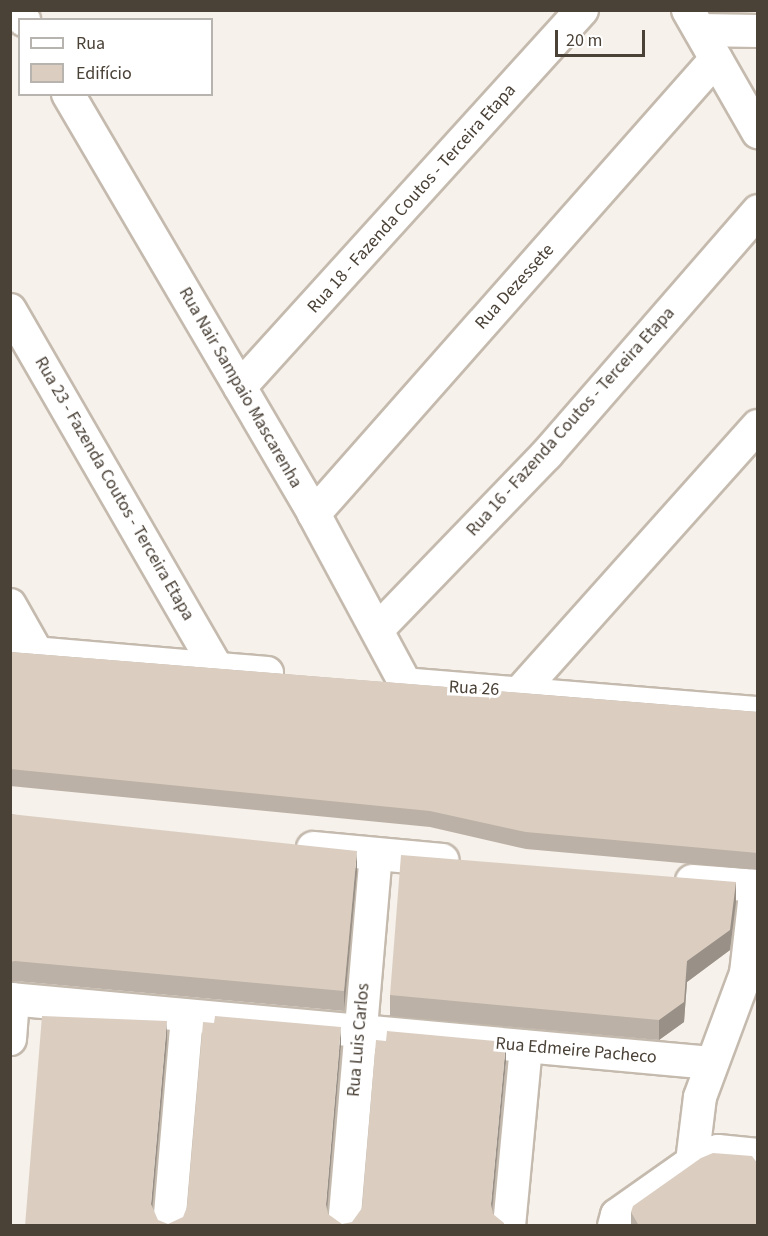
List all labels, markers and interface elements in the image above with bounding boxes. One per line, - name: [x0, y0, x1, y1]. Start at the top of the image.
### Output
- legend: [18, 18, 213, 96]
- scale bar: [558, 18, 648, 56]
- text: 20 m: [566, 28, 602, 53]
- text: Rua: [76, 31, 105, 56]
- text: Edifício: [76, 61, 132, 86]
- street label: Rua 18 - Fazenda Coutos - Terceira Etapa: [303, 80, 521, 318]
- street label: Rua Dezessete: [471, 240, 559, 334]
- street label: Rua Nair Sampaio Mascarenha: [174, 284, 306, 492]
- street label: Rua 16 - Fazenda Coutos - Terceira Etapa: [462, 303, 680, 541]
- street label: Rua 23 - Fazenda Coutos - Terceira Etapa: [29, 353, 199, 625]
- street label: Rua 26: [448, 677, 500, 701]
- street label: Rua Luis Carlos: [343, 982, 375, 1098]
- street label: Rua Edmeire Pacheco: [494, 1033, 658, 1069]

